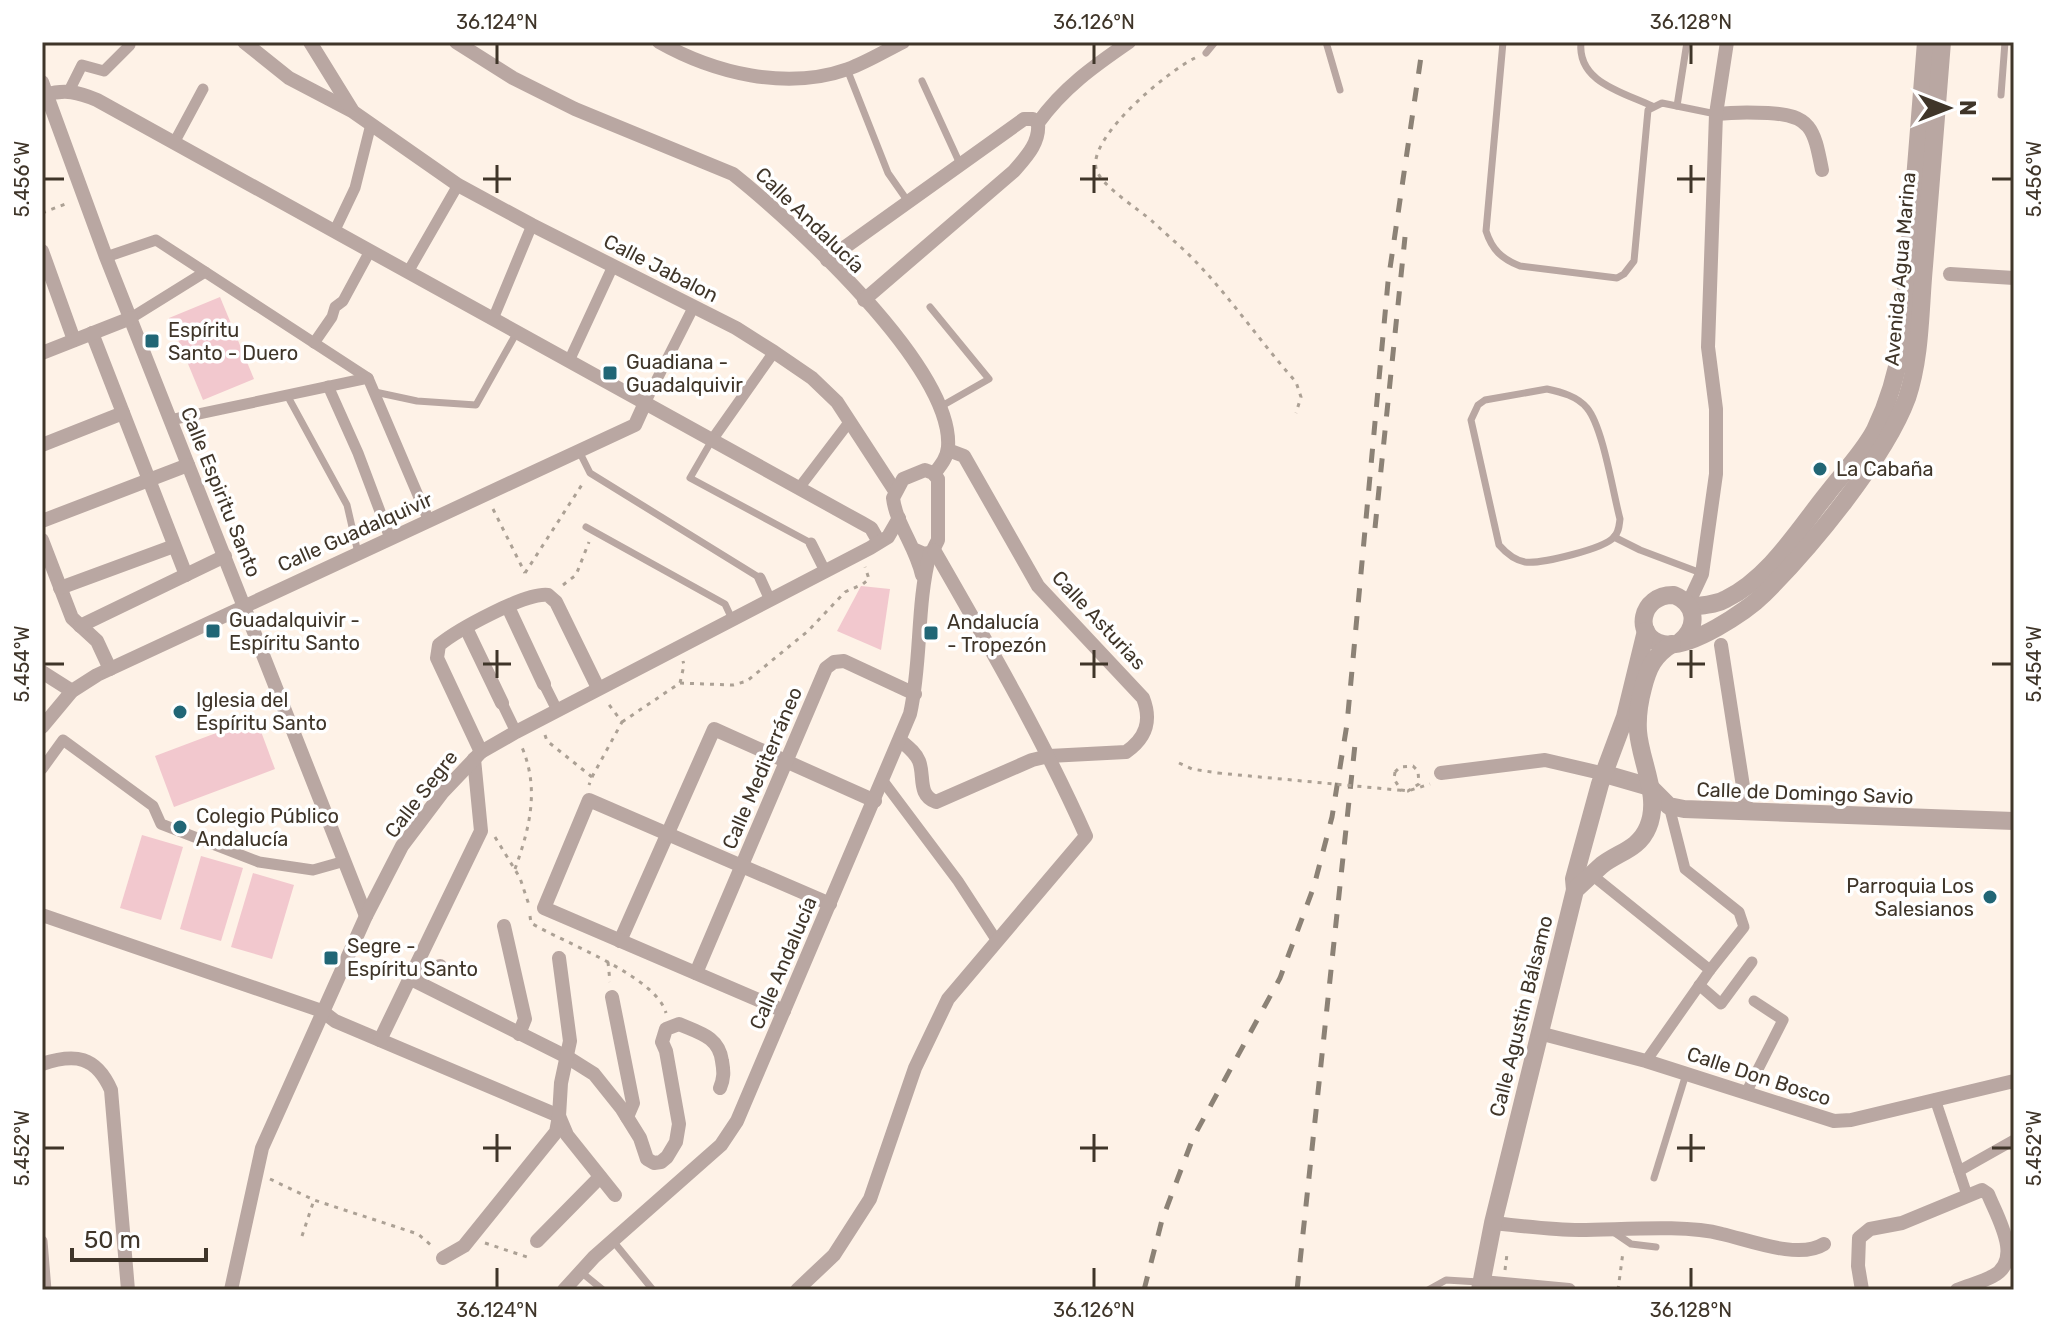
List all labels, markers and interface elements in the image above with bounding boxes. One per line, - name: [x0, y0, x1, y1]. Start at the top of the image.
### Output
- text: 36.124°N: [456, 10, 538, 34]
- text: 36.126°N: [1053, 10, 1135, 34]
- text: 36.128°N: [1650, 10, 1732, 34]
- north arrow: [1908, 68, 1988, 148]
- text: N: [1954, 100, 1981, 116]
- text: 5.456°W: [10, 141, 34, 217]
- text: 5.456°W: [2022, 141, 2046, 217]
- street label: Calle Andalucía: [751, 162, 869, 278]
- street label: Avenida Agua Marina: [1880, 171, 1920, 367]
- street label: Calle Jabalon: [600, 229, 722, 307]
- place label: Espíritu Santo - Duero: [168, 318, 298, 365]
- marker: Espíritu Santo - Duero: [143, 332, 161, 350]
- place label: Guadiana - Guadalquivir: [626, 350, 743, 397]
- marker: Guadiana - Guadalquivir: [601, 364, 619, 382]
- street label: Calle Espiritu Santo: [176, 403, 266, 581]
- place label: La Cabaña: [1836, 457, 1934, 481]
- marker: La Cabaña: [1811, 460, 1829, 478]
- street label: Calle Guadalquivir: [274, 487, 437, 577]
- street label: Calle Asturias: [1047, 565, 1151, 675]
- place label: Guadalquivir - Espíritu Santo: [229, 608, 360, 655]
- place label: Andalucía - Tropezón: [947, 610, 1047, 657]
- marker: Guadalquivir - Espíritu Santo: [204, 622, 222, 640]
- marker: Andalucía - Tropezón: [922, 624, 940, 642]
- text: 5.454°W: [10, 626, 34, 702]
- text: 5.454°W: [2022, 626, 2046, 702]
- street label: Calle Mediterráneo: [717, 683, 807, 853]
- place label: Iglesia del Espíritu Santo: [196, 688, 327, 735]
- marker: Iglesia del Espíritu Santo: [171, 703, 189, 721]
- street label: Calle Segre: [379, 745, 463, 843]
- street label: Calle de Domingo Savio: [1696, 777, 1914, 809]
- place label: Colegio Público Andalucía: [196, 804, 339, 851]
- marker: Colegio Público Andalucía: [171, 818, 189, 836]
- place label: Parroquia Los Salesianos: [1846, 874, 1974, 921]
- marker: Parroquia Los Salesianos: [1981, 888, 1999, 906]
- street label: Calle Andalucía: [744, 893, 822, 1033]
- street label: Calle Agustin Bálsamo: [1484, 913, 1558, 1119]
- place label: Segre - Espíritu Santo: [347, 934, 478, 981]
- marker: Segre - Espíritu Santo: [322, 949, 340, 967]
- street label: Calle Don Bosco: [1684, 1041, 1834, 1111]
- text: 5.452°W: [10, 1110, 34, 1186]
- text: 5.452°W: [2022, 1110, 2046, 1186]
- scale bar: [72, 1212, 206, 1262]
- text: 50 m: [84, 1226, 141, 1254]
- text: 36.124°N: [456, 1298, 538, 1322]
- text: 36.126°N: [1053, 1298, 1135, 1322]
- text: 36.128°N: [1650, 1298, 1732, 1322]

